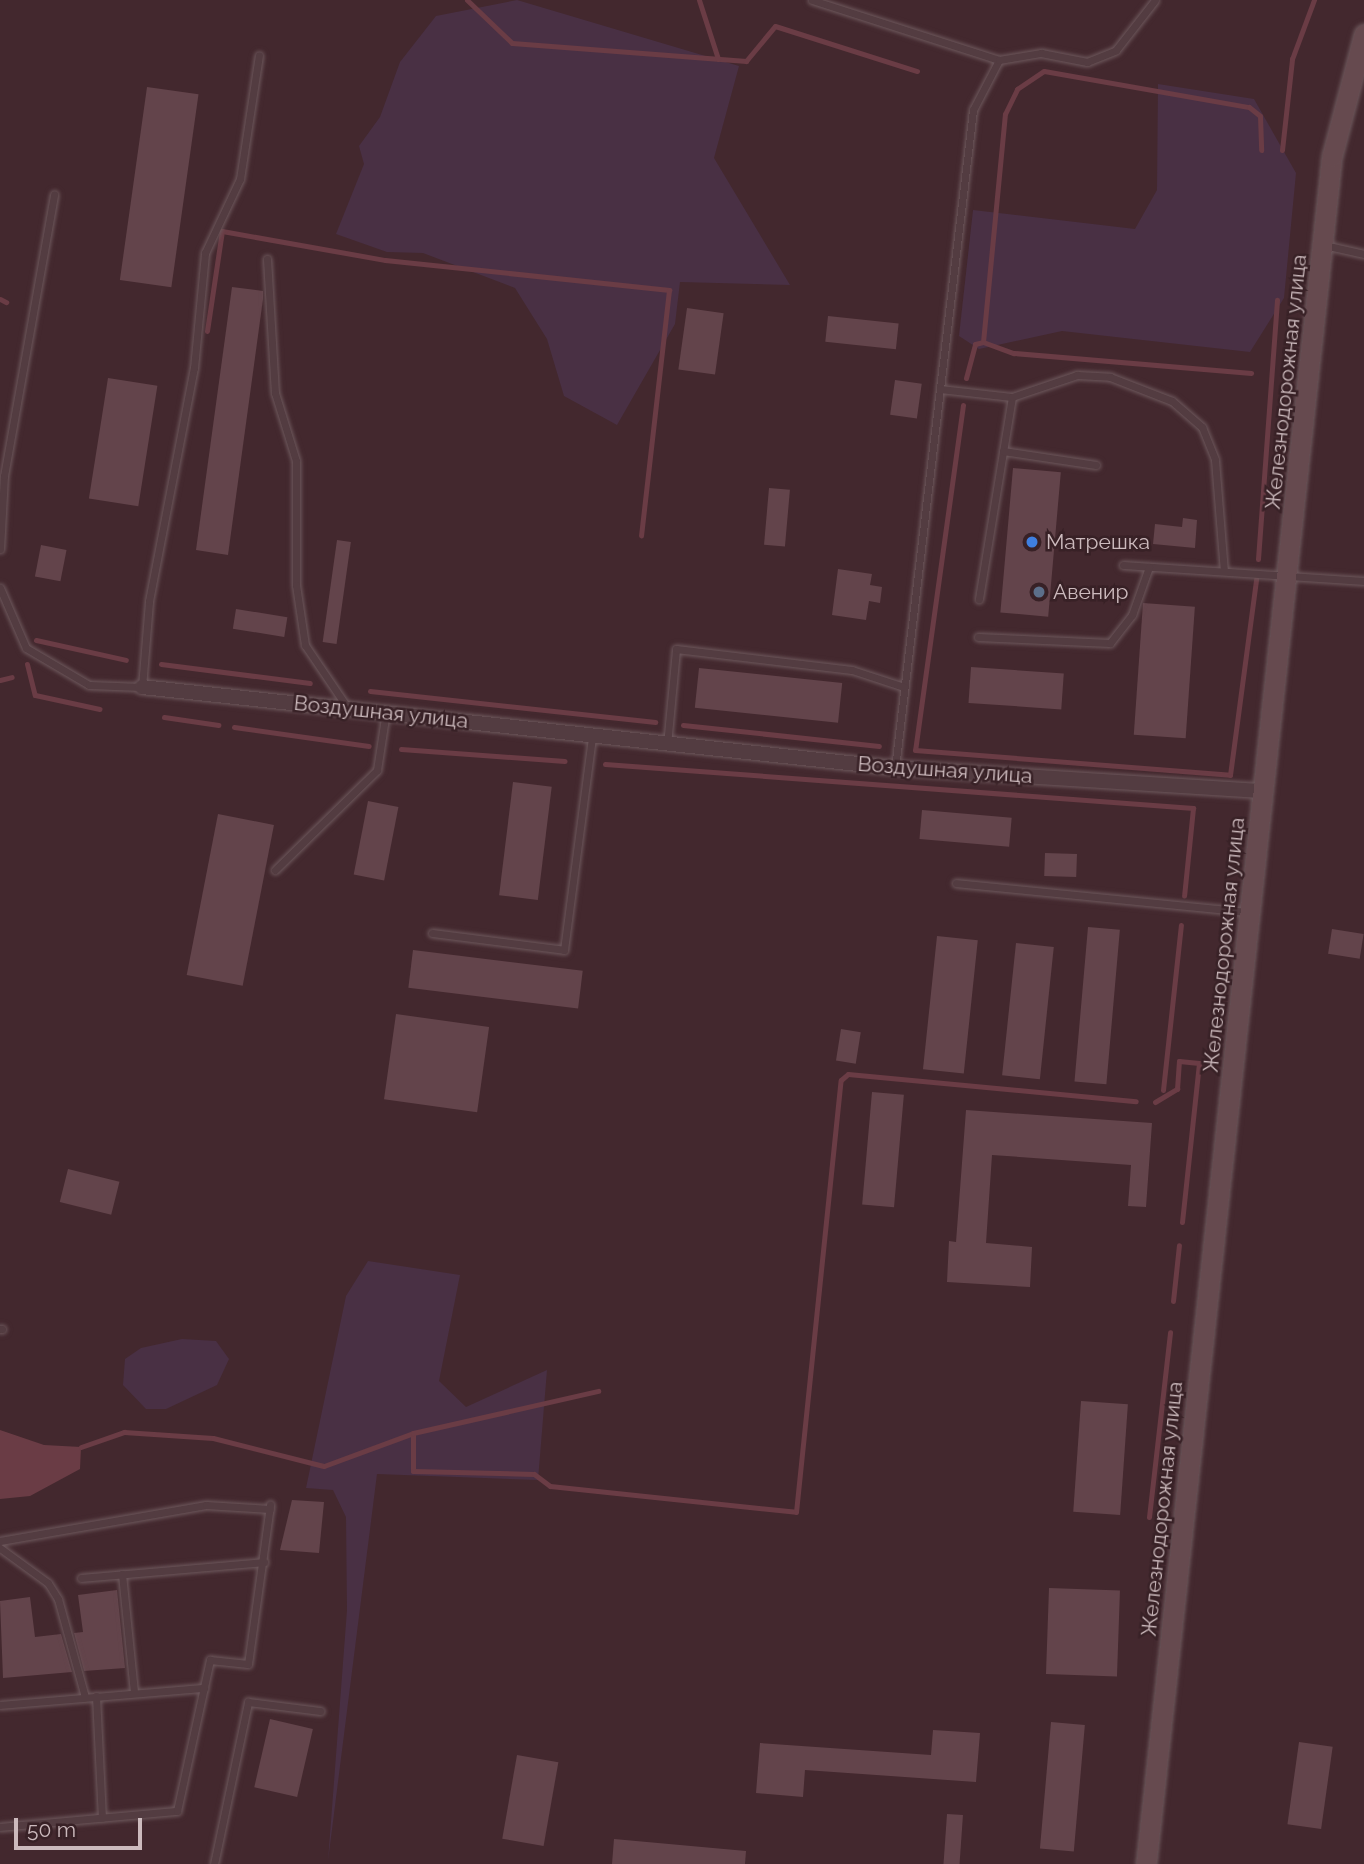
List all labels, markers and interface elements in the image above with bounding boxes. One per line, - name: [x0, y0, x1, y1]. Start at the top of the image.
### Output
- street label: Железнодорожная улица: [1260, 253, 1312, 511]
- place label: Матрешка: [1046, 529, 1150, 555]
- marker: Матрешка: [1024, 534, 1040, 550]
- place label: Авенир: [1053, 579, 1128, 605]
- marker: Авенир: [1031, 584, 1047, 600]
- street label: Воздушная улица: [292, 690, 470, 734]
- street label: Воздушная улица: [856, 751, 1034, 789]
- street label: Железнодорожная улица: [1198, 816, 1250, 1074]
- street label: Железнодорожная улица: [1136, 1380, 1188, 1638]
- scale bar: [18, 1804, 145, 1848]
- text: 50 m: [27, 1817, 76, 1842]

